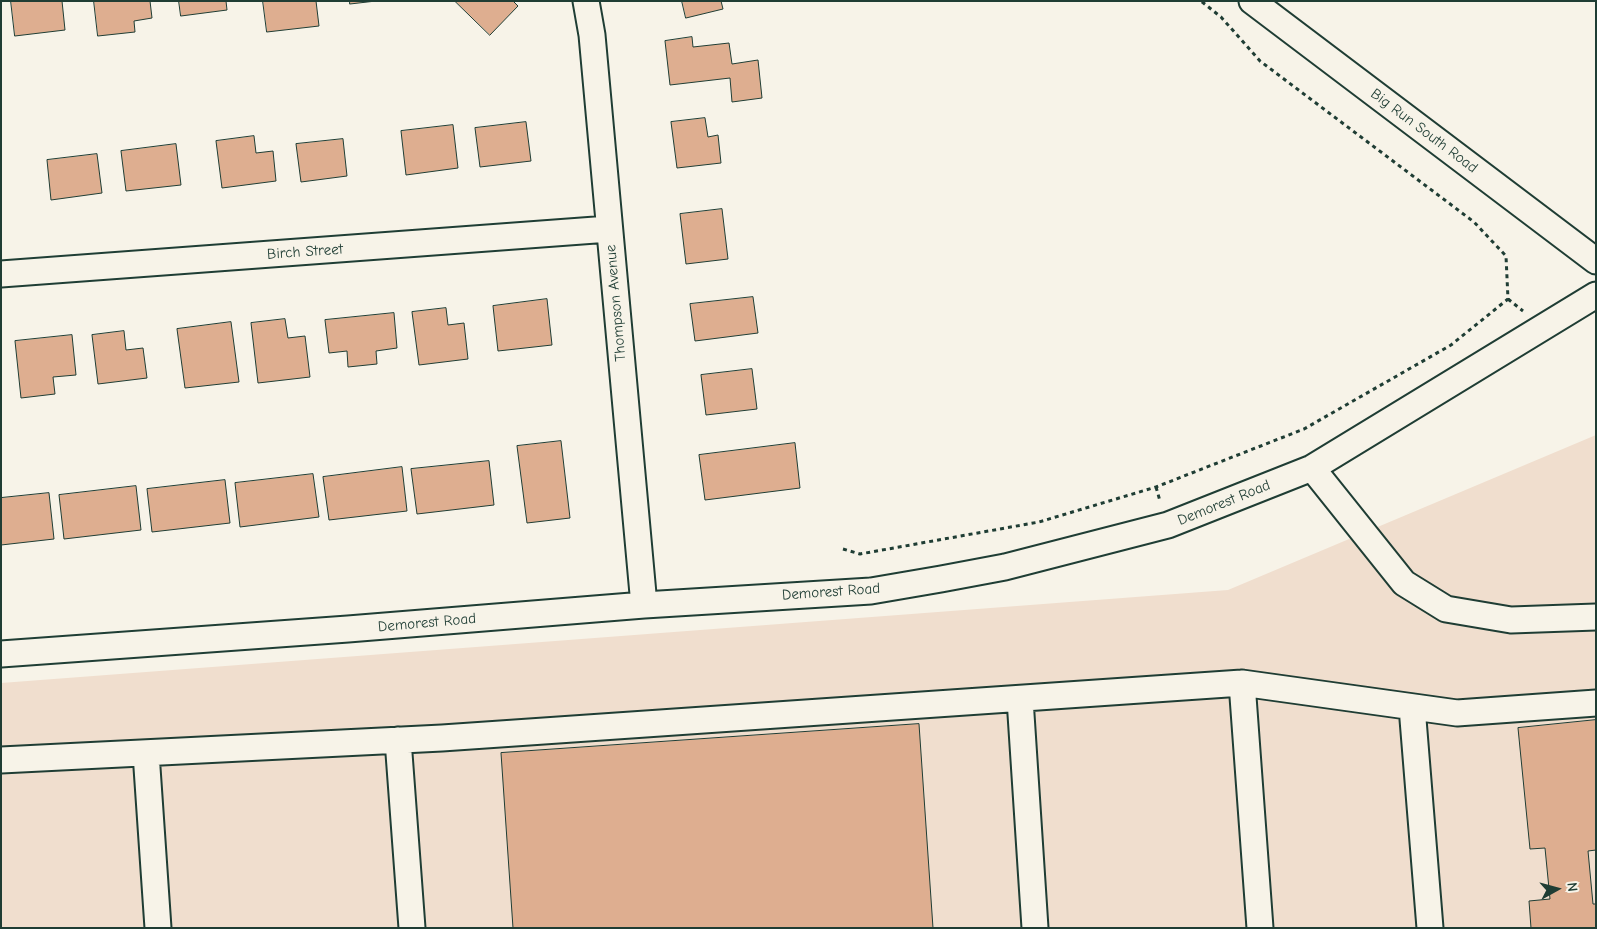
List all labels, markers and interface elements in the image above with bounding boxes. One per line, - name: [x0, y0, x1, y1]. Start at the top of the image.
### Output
- street label: Big Run South Road: [1367, 85, 1481, 177]
- street label: Birch Street: [266, 240, 344, 264]
- street label: Thompson Avenue: [602, 244, 630, 362]
- street label: Demorest Road: [1175, 476, 1273, 530]
- street label: Demorest Road: [781, 580, 881, 604]
- street label: Demorest Road: [377, 610, 477, 636]
- north arrow: [1532, 864, 1582, 914]
- text: N: [1563, 882, 1581, 893]

